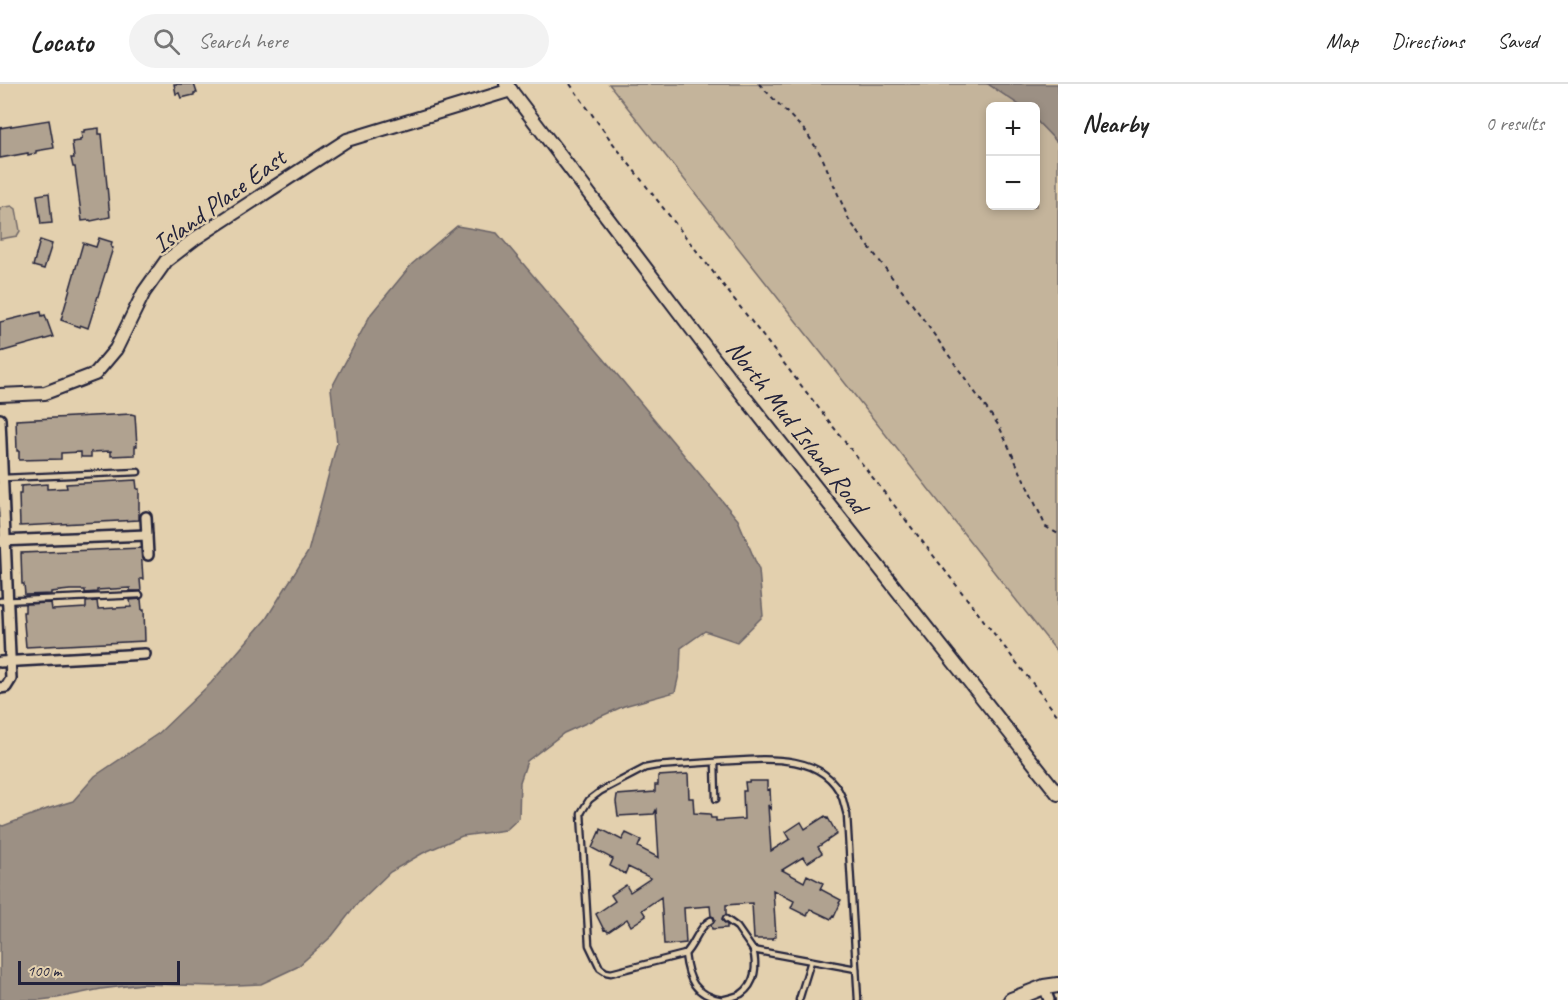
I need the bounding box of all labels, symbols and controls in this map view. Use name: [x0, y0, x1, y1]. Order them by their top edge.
search box: [129, 14, 549, 68]
text: Locato: [30, 24, 93, 59]
icon: search: [150, 25, 183, 58]
text: Search here: [198, 27, 288, 55]
text: Map: [1326, 28, 1358, 54]
text: Directions: [1391, 28, 1464, 54]
text: Saved: [1497, 28, 1538, 54]
map controls: [986, 102, 1040, 210]
button: +: [986, 102, 1040, 156]
text: Nearby: [1082, 107, 1147, 140]
text: 0 results: [1485, 111, 1544, 136]
street label: Island Place East: [146, 140, 294, 260]
button: −: [986, 156, 1040, 210]
street label: North Mud Island Road: [719, 333, 878, 524]
scale bar: [18, 958, 180, 986]
text: 100 m: [27, 961, 61, 981]

